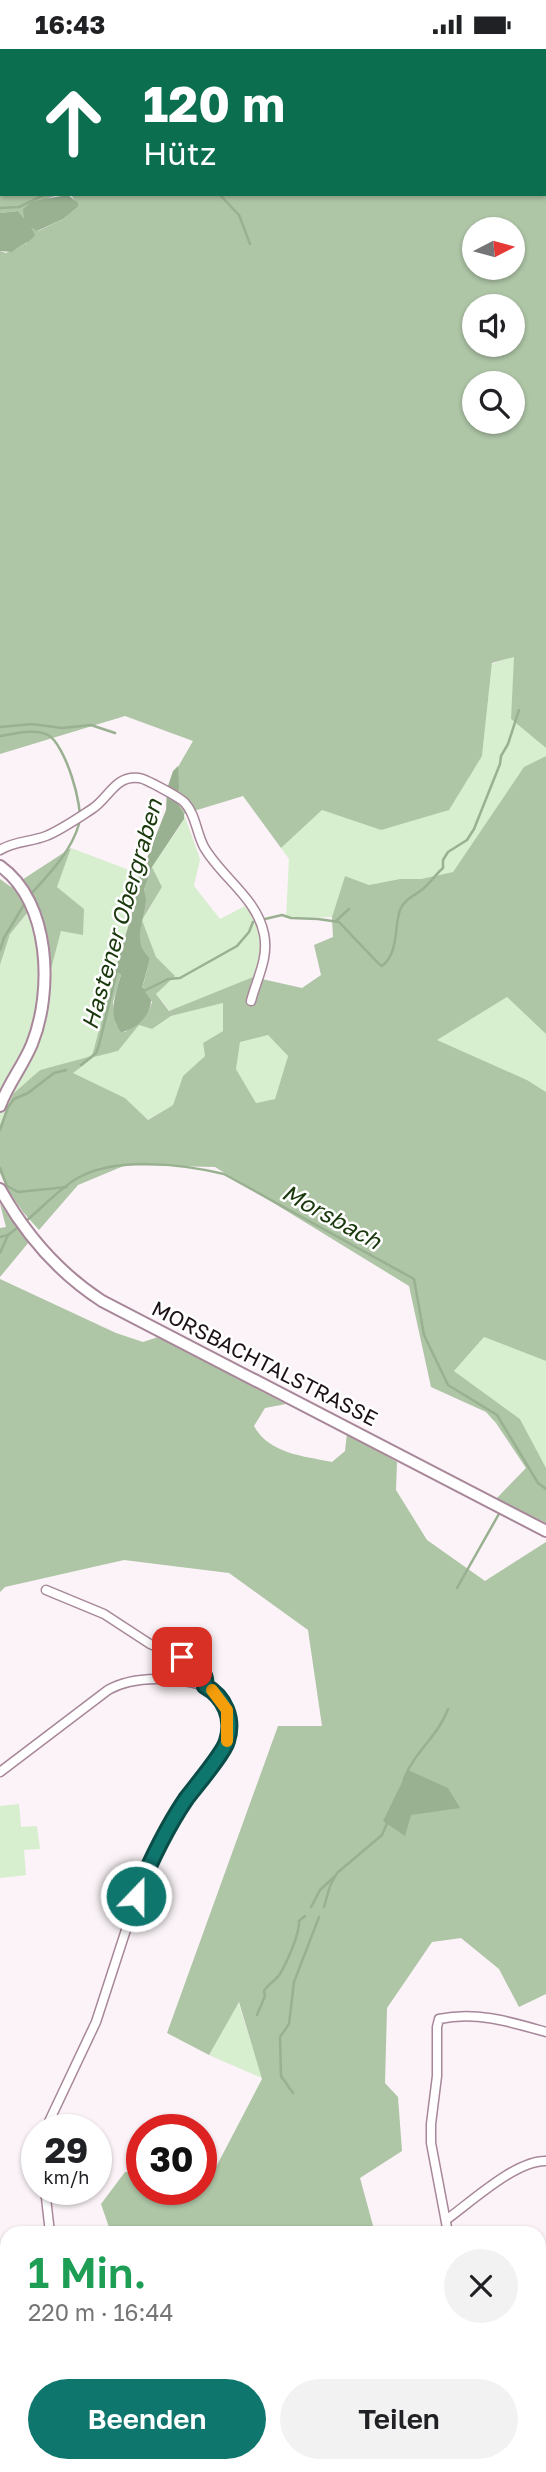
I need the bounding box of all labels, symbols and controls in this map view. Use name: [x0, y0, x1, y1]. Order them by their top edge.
text: 16:43: [35, 9, 105, 40]
text: 120 m: [143, 74, 285, 133]
icon: ahead: [28, 77, 119, 168]
text: Hütz: [143, 134, 216, 172]
north arrow: [462, 217, 525, 280]
map controls: [462, 217, 525, 434]
button: sound: [462, 294, 525, 357]
button: search: [462, 371, 525, 434]
water label: Hastener Obergraben: [75, 795, 168, 1032]
water label: Morsbach: [278, 1177, 387, 1255]
street label: MORSBACHTALSTRASSE: [148, 1295, 382, 1431]
pin: [152, 1627, 212, 1687]
icon: arrive: [163, 1638, 201, 1676]
position arrow: [99, 1859, 173, 1933]
speed limit sign: 30: [126, 2114, 217, 2205]
text: 29: [45, 2129, 88, 2171]
text: km/h: [44, 2166, 89, 2188]
text: 1 Min.: [28, 2247, 146, 2297]
button: close: [444, 2249, 518, 2323]
text: 220 m · 16:44: [28, 2298, 173, 2326]
button: Beenden: [28, 2379, 266, 2459]
button: Teilen: [280, 2379, 518, 2459]

